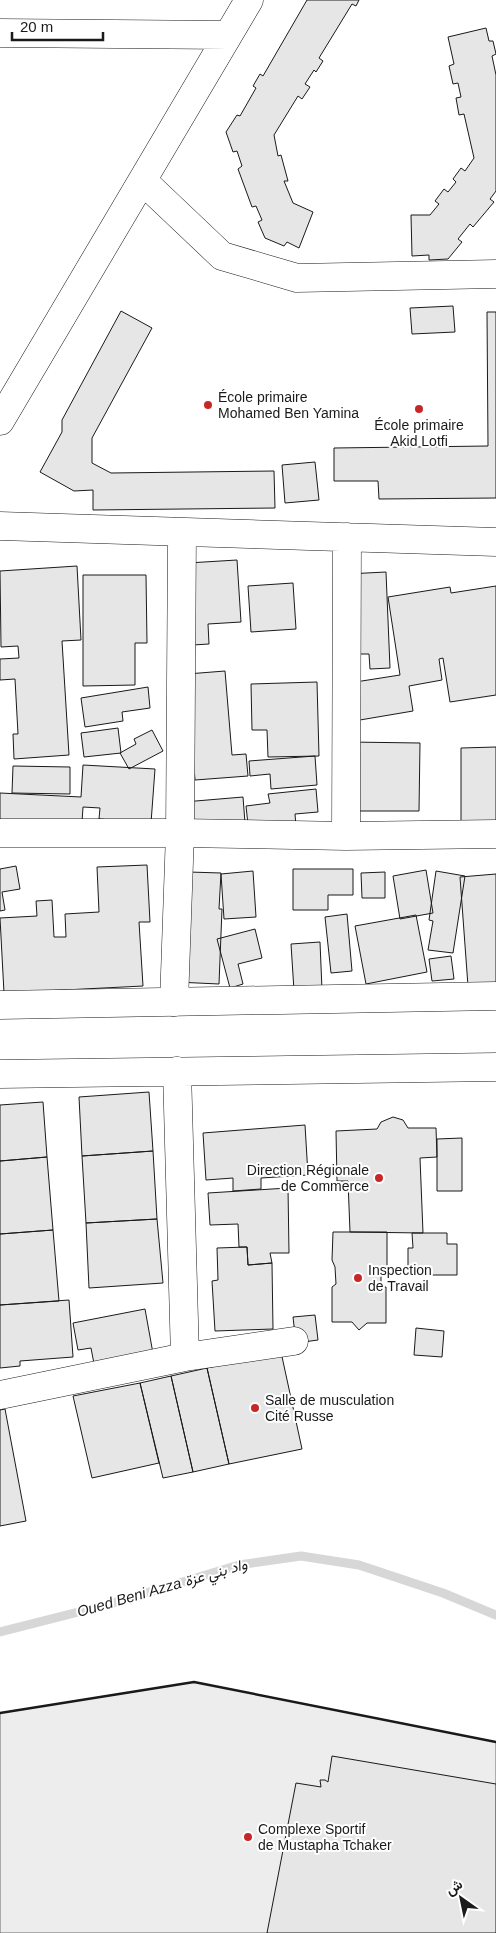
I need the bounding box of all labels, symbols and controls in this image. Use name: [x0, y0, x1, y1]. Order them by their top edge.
scale bar: [12, 10, 104, 42]
text: 20 m: [20, 18, 53, 35]
place label: École primaire Mohamed Ben Yamina: [218, 389, 359, 421]
marker: École primaire Mohamed Ben Yamina: [202, 399, 214, 411]
marker: École primaire Akid Lotfi: [413, 403, 425, 415]
place label: École primaire Akid Lotfi: [374, 417, 464, 449]
place label: Direction Régionale de Commerce: [247, 1162, 369, 1194]
marker: Direction Régionale de Commerce: [373, 1172, 385, 1184]
place label: Inspection de Travail: [368, 1262, 432, 1294]
marker: Inspection de Travail: [352, 1272, 364, 1284]
place label: Salle de musculation Cité Russe: [265, 1392, 394, 1424]
marker: Salle de musculation Cité Russe: [249, 1402, 261, 1414]
water label: Oued Beni Azza واد بني عزة: [75, 1555, 250, 1624]
place label: Complexe Sportif de Mustapha Tchaker: [258, 1821, 392, 1853]
marker: Complexe Sportif de Mustapha Tchaker: [242, 1831, 254, 1843]
north arrow: [436, 1873, 486, 1923]
text: ش: [443, 1876, 466, 1899]

